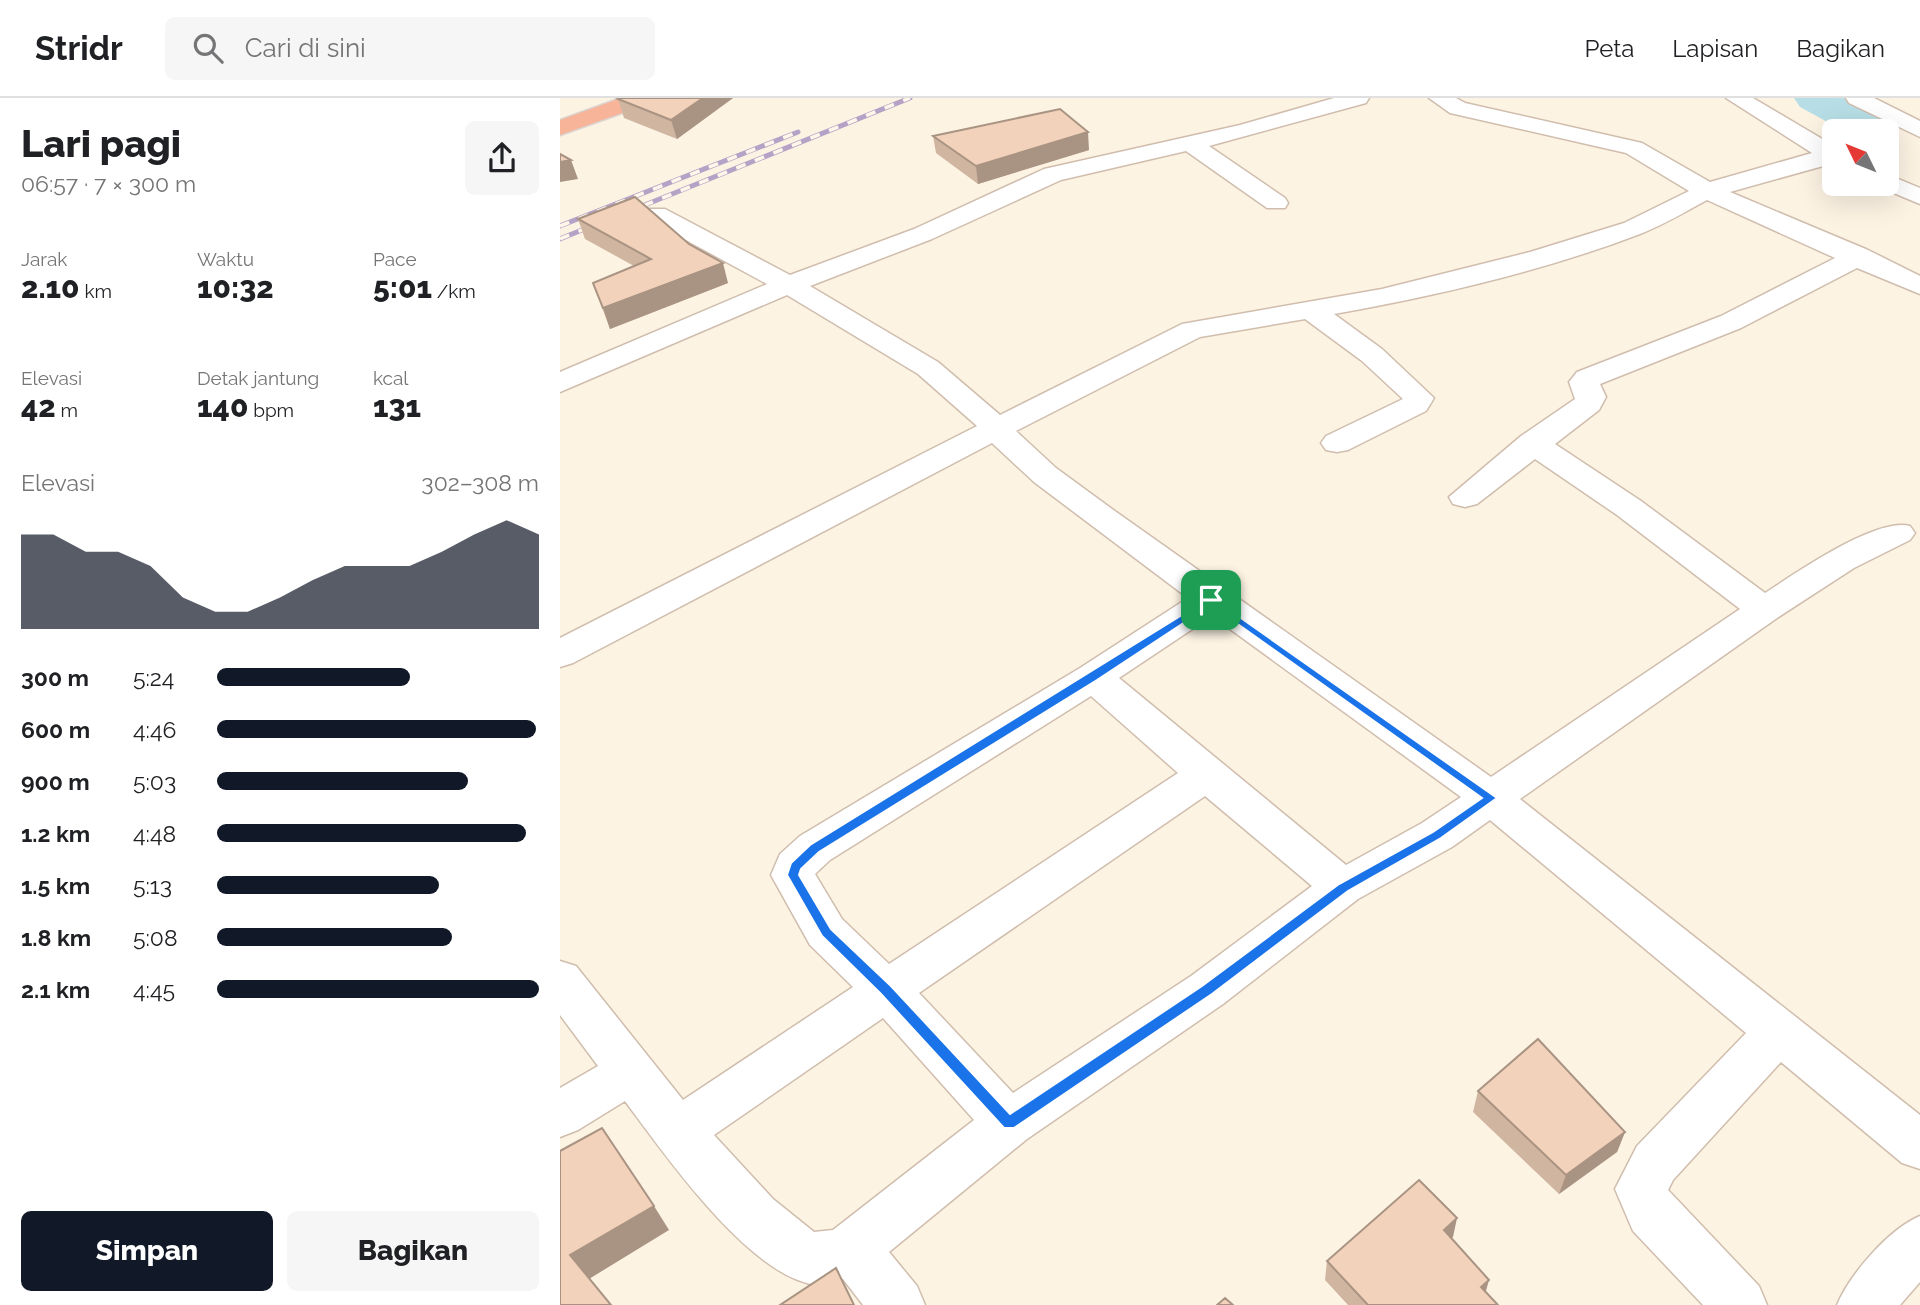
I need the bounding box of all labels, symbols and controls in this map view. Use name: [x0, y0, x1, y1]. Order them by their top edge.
search box: [165, 17, 655, 80]
text: Stridr: [35, 29, 123, 68]
icon: search: [189, 29, 227, 67]
text: Cari di sini: [245, 33, 366, 63]
text: Peta: [1585, 34, 1634, 63]
text: Lapisan: [1672, 34, 1758, 63]
text: Bagikan: [1796, 34, 1885, 63]
north arrow: [1822, 119, 1899, 196]
map controls: [1822, 119, 1899, 196]
text: Lari pagi: [21, 121, 181, 166]
button: share: [465, 121, 539, 195]
text: 06:57 · 7 × 300 m: [21, 170, 196, 197]
text: Jarak: [21, 248, 67, 270]
text: Waktu: [197, 248, 254, 270]
text: Pace: [373, 248, 417, 270]
text: 2.10: [21, 270, 80, 305]
text: 10:32: [197, 270, 274, 305]
text: 5:01: [373, 270, 432, 305]
text: km: [80, 280, 112, 302]
text: /km: [432, 280, 476, 302]
text: Elevasi: [21, 367, 82, 389]
text: Detak jantung: [197, 367, 319, 389]
text: kcal: [373, 367, 409, 389]
text: 42: [21, 389, 56, 424]
text: 140: [197, 389, 248, 424]
text: 131: [373, 389, 421, 424]
text: m: [56, 399, 78, 421]
text: bpm: [248, 399, 294, 421]
text: Elevasi: [21, 469, 95, 496]
text: 302–308 m: [421, 469, 539, 496]
pin: [1181, 570, 1241, 630]
icon: arrive: [1192, 581, 1230, 619]
text: 300 m: [21, 664, 89, 691]
text: 5:24: [133, 664, 174, 691]
text: 600 m: [21, 716, 90, 743]
text: 4:46: [133, 716, 176, 743]
text: 900 m: [21, 768, 90, 795]
text: 5:03: [133, 768, 176, 795]
text: 1.2 km: [21, 820, 90, 847]
text: 4:48: [133, 820, 176, 847]
text: 1.5 km: [21, 872, 90, 899]
text: 5:13: [133, 872, 172, 899]
text: 1.8 km: [21, 924, 91, 951]
text: 5:08: [133, 924, 178, 951]
text: 2.1 km: [21, 976, 90, 1003]
text: 4:45: [133, 976, 175, 1003]
button: Simpan: [21, 1211, 273, 1291]
button: Bagikan: [287, 1211, 539, 1291]

